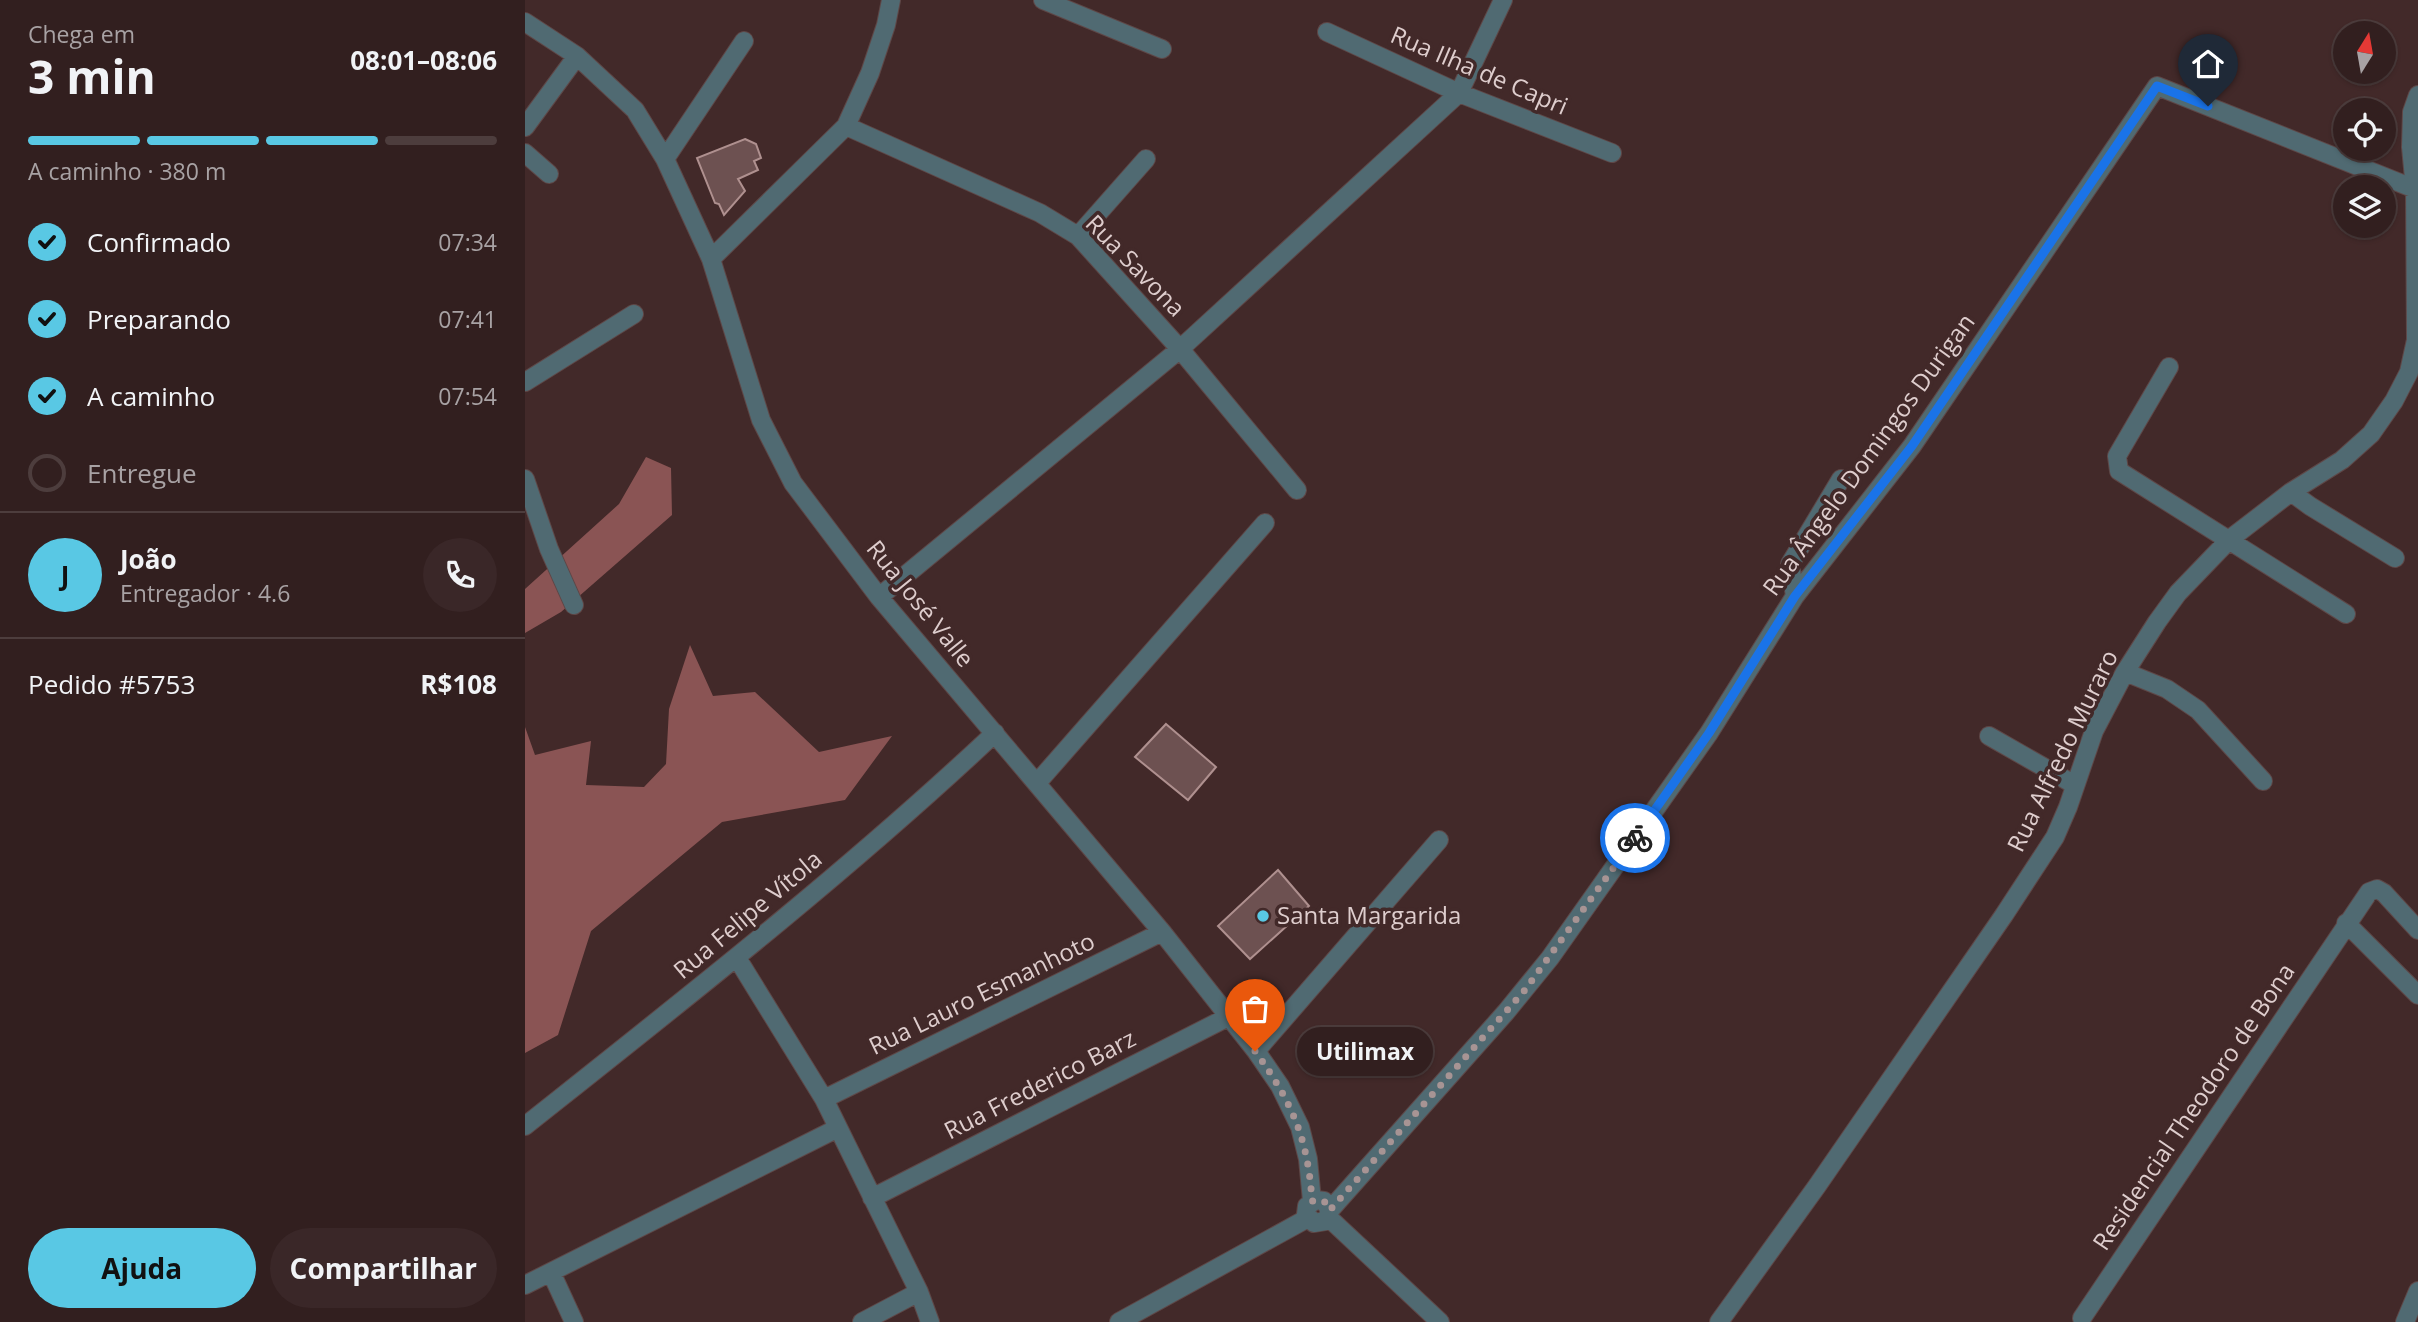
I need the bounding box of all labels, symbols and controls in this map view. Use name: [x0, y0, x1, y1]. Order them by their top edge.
street label: Rua Ilha de Capri: [1386, 17, 1573, 122]
text: Chega em: [28, 18, 135, 50]
north arrow: [2333, 21, 2396, 84]
map controls: [2333, 21, 2396, 238]
pin: [2178, 34, 2238, 106]
text: 08:01–08:06: [350, 42, 497, 78]
text: 3 min: [28, 45, 156, 107]
icon: home: [2189, 45, 2227, 83]
button: locate: [2333, 98, 2396, 161]
text: A caminho · 380 m: [28, 155, 226, 187]
button: layers: [2333, 175, 2396, 238]
street label: Rua Savona: [1079, 207, 1193, 323]
icon: check: [28, 223, 66, 261]
text: Confirmado: [87, 224, 231, 260]
text: 07:34: [438, 226, 497, 258]
icon: check: [28, 300, 66, 338]
text: Preparando: [87, 301, 231, 337]
text: 07:41: [438, 303, 497, 335]
street label: Rua Ângelo Domingos Durigan: [1754, 306, 1981, 602]
icon: check: [28, 377, 66, 415]
text: A caminho: [87, 378, 215, 414]
text: 07:54: [438, 380, 497, 412]
text: Entregue: [87, 455, 197, 491]
street label: Rua José Valle: [860, 533, 983, 673]
button: phone: [423, 538, 497, 612]
text: João: [120, 541, 177, 577]
text: J: [61, 557, 69, 593]
text: Entregador · 4.6: [120, 577, 290, 609]
street label: Rua Alfredo Muraro: [1998, 644, 2125, 857]
text: Pedido #5753: [28, 666, 195, 702]
text: R$108: [420, 666, 497, 702]
courier: [1600, 803, 1670, 873]
icon: bike: [1616, 819, 1654, 857]
street label: Rua Felipe Vítola: [666, 842, 828, 986]
place label: Santa Margarida: [1277, 898, 1461, 931]
marker: Santa Margarida: [1255, 908, 1271, 924]
street label: Rua Lauro Esmanhoto: [863, 924, 1100, 1062]
street label: Residencial Theodoro de Bona: [2084, 956, 2301, 1256]
pin: [1225, 979, 1285, 1051]
icon: bag: [1236, 990, 1274, 1028]
street label: Rua Frederico Barz: [938, 1021, 1141, 1146]
callout: Utilimax: [1297, 1026, 1433, 1076]
text: Utilimax: [1316, 1035, 1414, 1067]
button: Ajuda: [28, 1228, 256, 1308]
button: Compartilhar: [270, 1228, 497, 1308]

